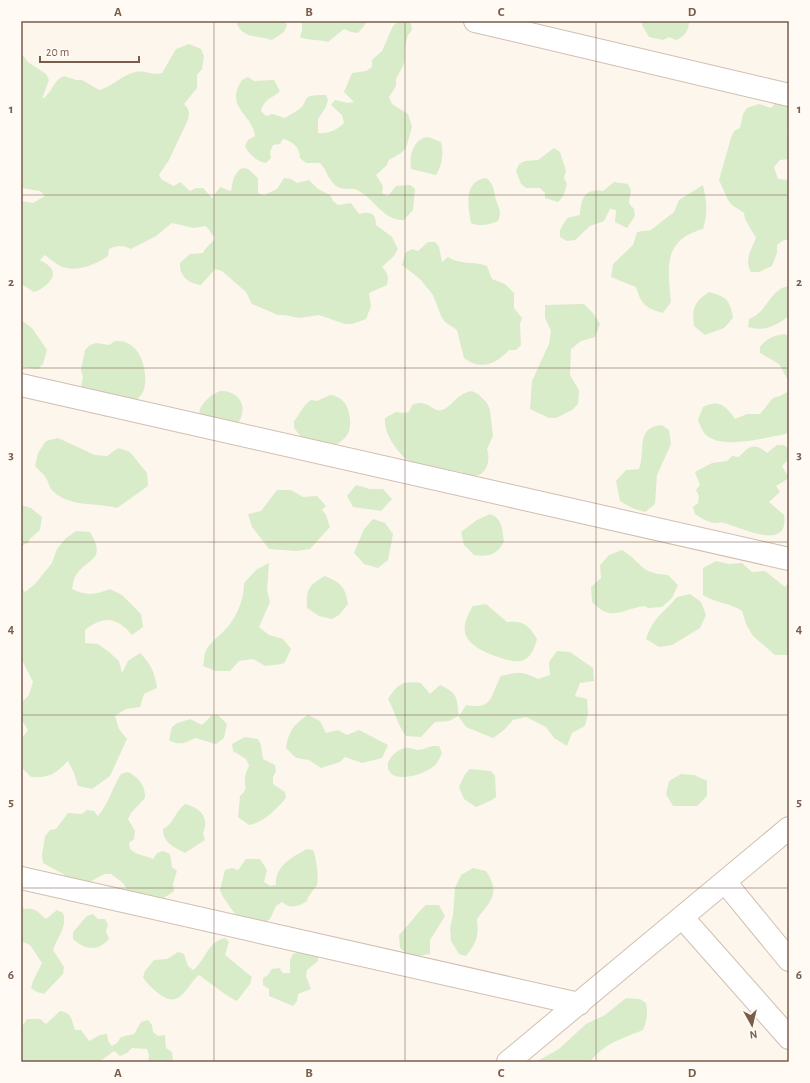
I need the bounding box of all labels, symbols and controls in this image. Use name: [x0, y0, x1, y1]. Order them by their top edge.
text: A: [114, 6, 122, 19]
text: B: [305, 6, 313, 19]
text: C: [498, 6, 505, 19]
text: D: [688, 6, 697, 19]
scale bar: [40, 38, 139, 64]
text: 20 m: [46, 46, 69, 58]
text: 1: [9, 103, 13, 116]
text: 1: [797, 103, 801, 116]
text: 2: [8, 276, 14, 289]
text: 2: [796, 276, 802, 289]
text: 3: [8, 449, 14, 462]
text: 3: [796, 449, 802, 462]
text: 4: [8, 623, 15, 636]
text: 4: [796, 623, 803, 636]
text: 5: [8, 796, 14, 809]
text: 5: [796, 796, 802, 809]
text: 6: [8, 969, 14, 982]
text: 6: [796, 969, 802, 982]
north arrow: [732, 1005, 772, 1045]
text: N: [749, 1028, 758, 1040]
text: A: [114, 1067, 122, 1080]
text: B: [305, 1067, 313, 1080]
text: C: [498, 1067, 505, 1080]
text: D: [688, 1067, 697, 1080]

